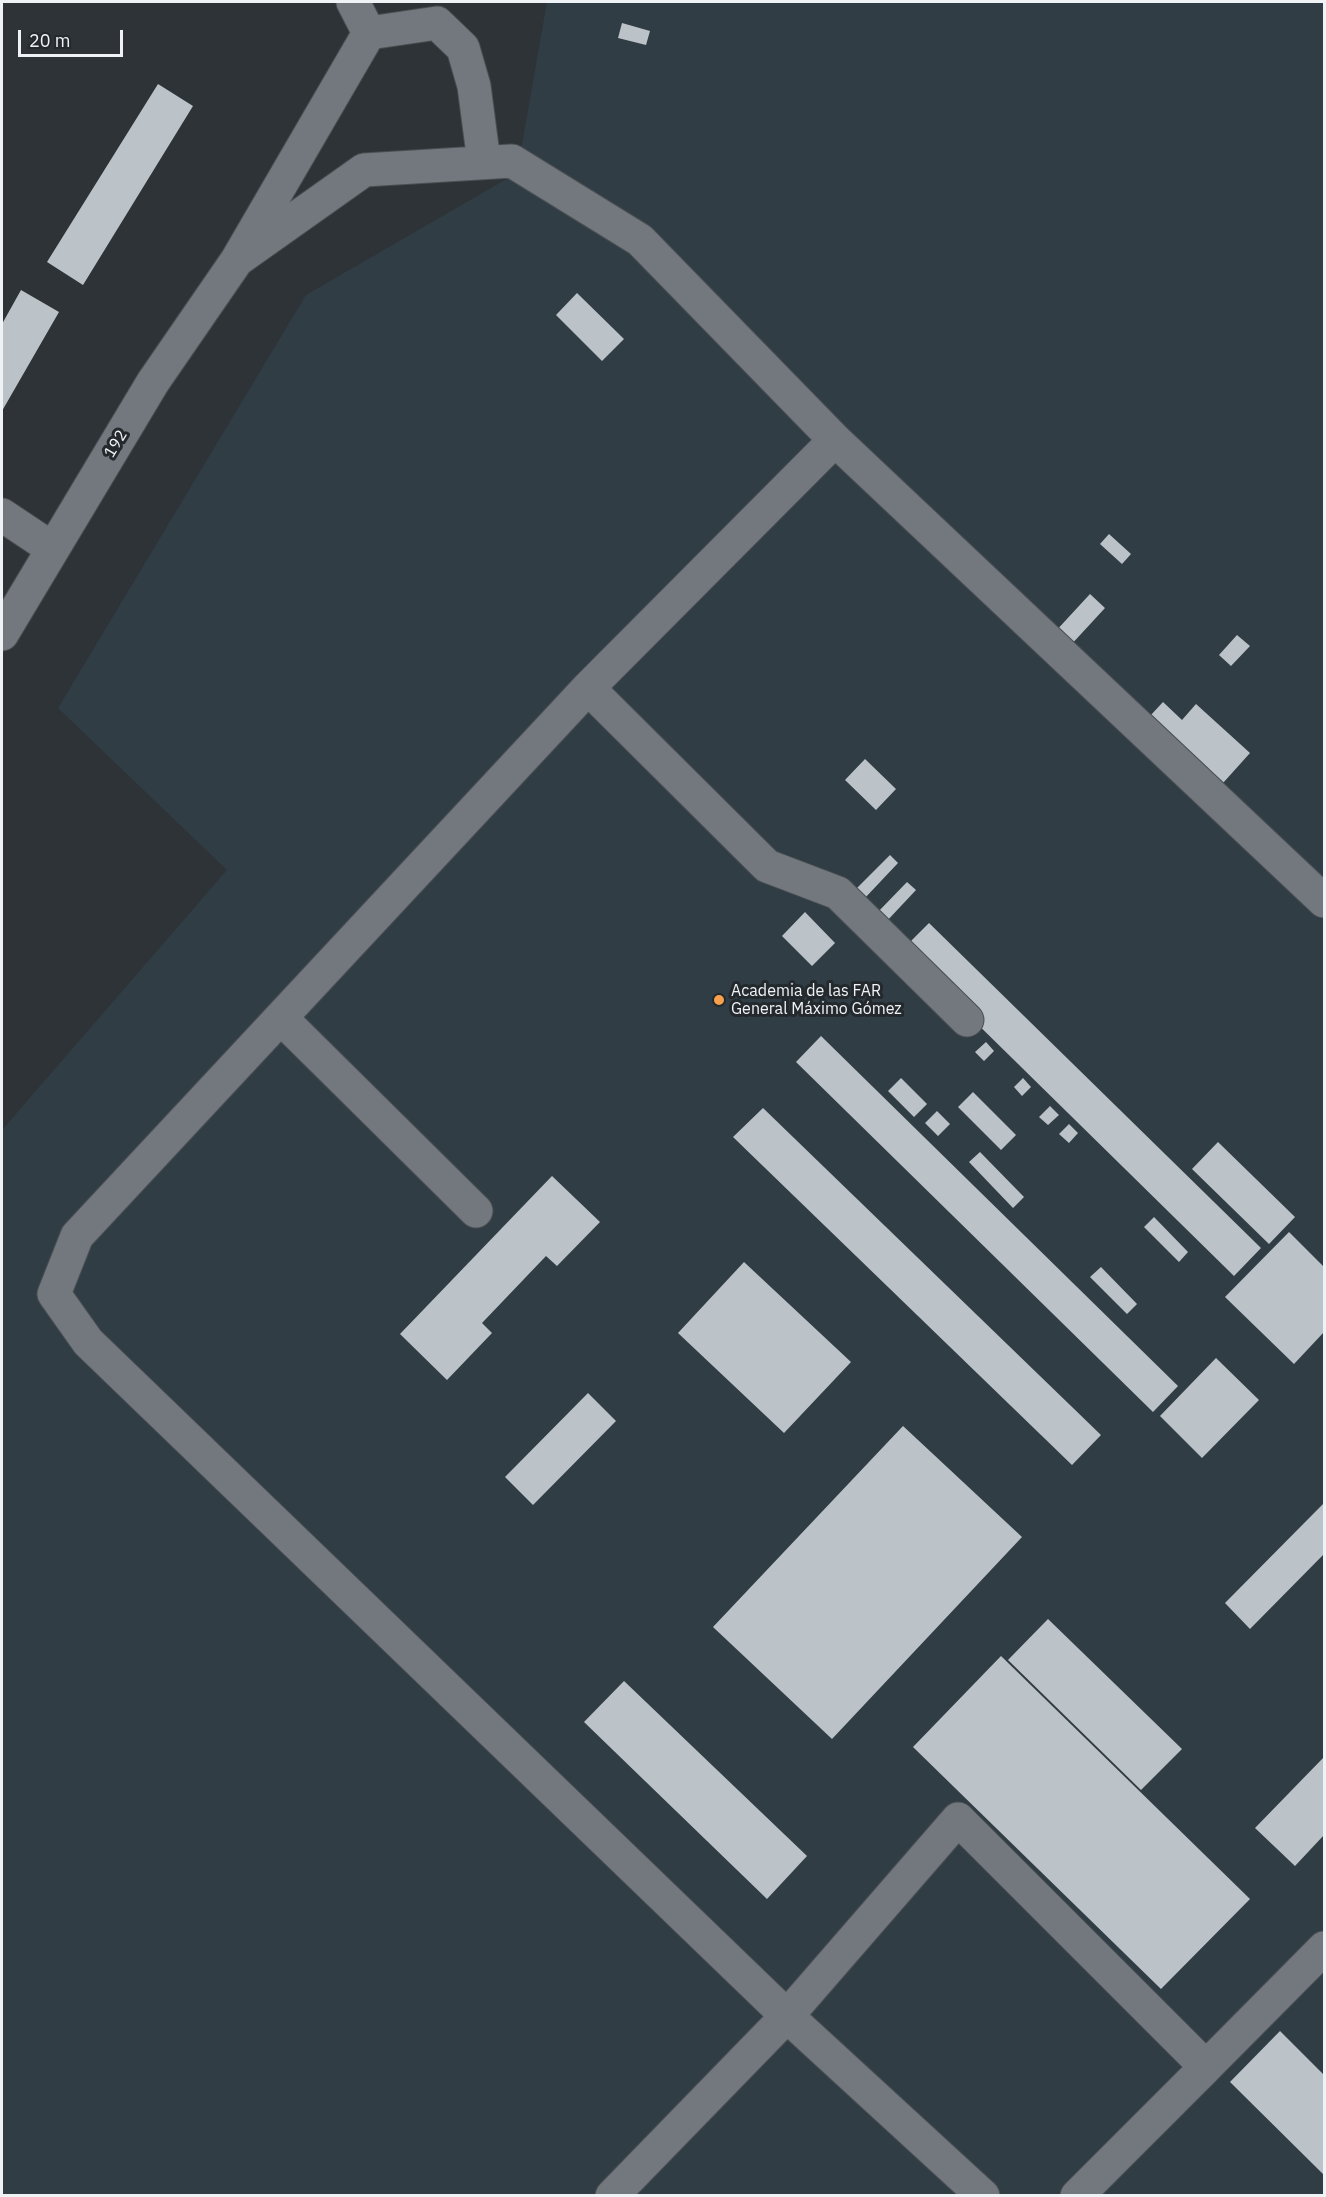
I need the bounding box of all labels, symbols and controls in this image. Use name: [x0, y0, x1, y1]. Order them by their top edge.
scale bar: [21, 18, 126, 56]
text: 20 m: [29, 29, 71, 52]
street label: 192: [100, 427, 132, 461]
place label: Academia de las FAR General Máximo Gómez: [731, 981, 902, 1019]
marker: Academia de las FAR General Máximo Gómez: [712, 993, 726, 1007]

